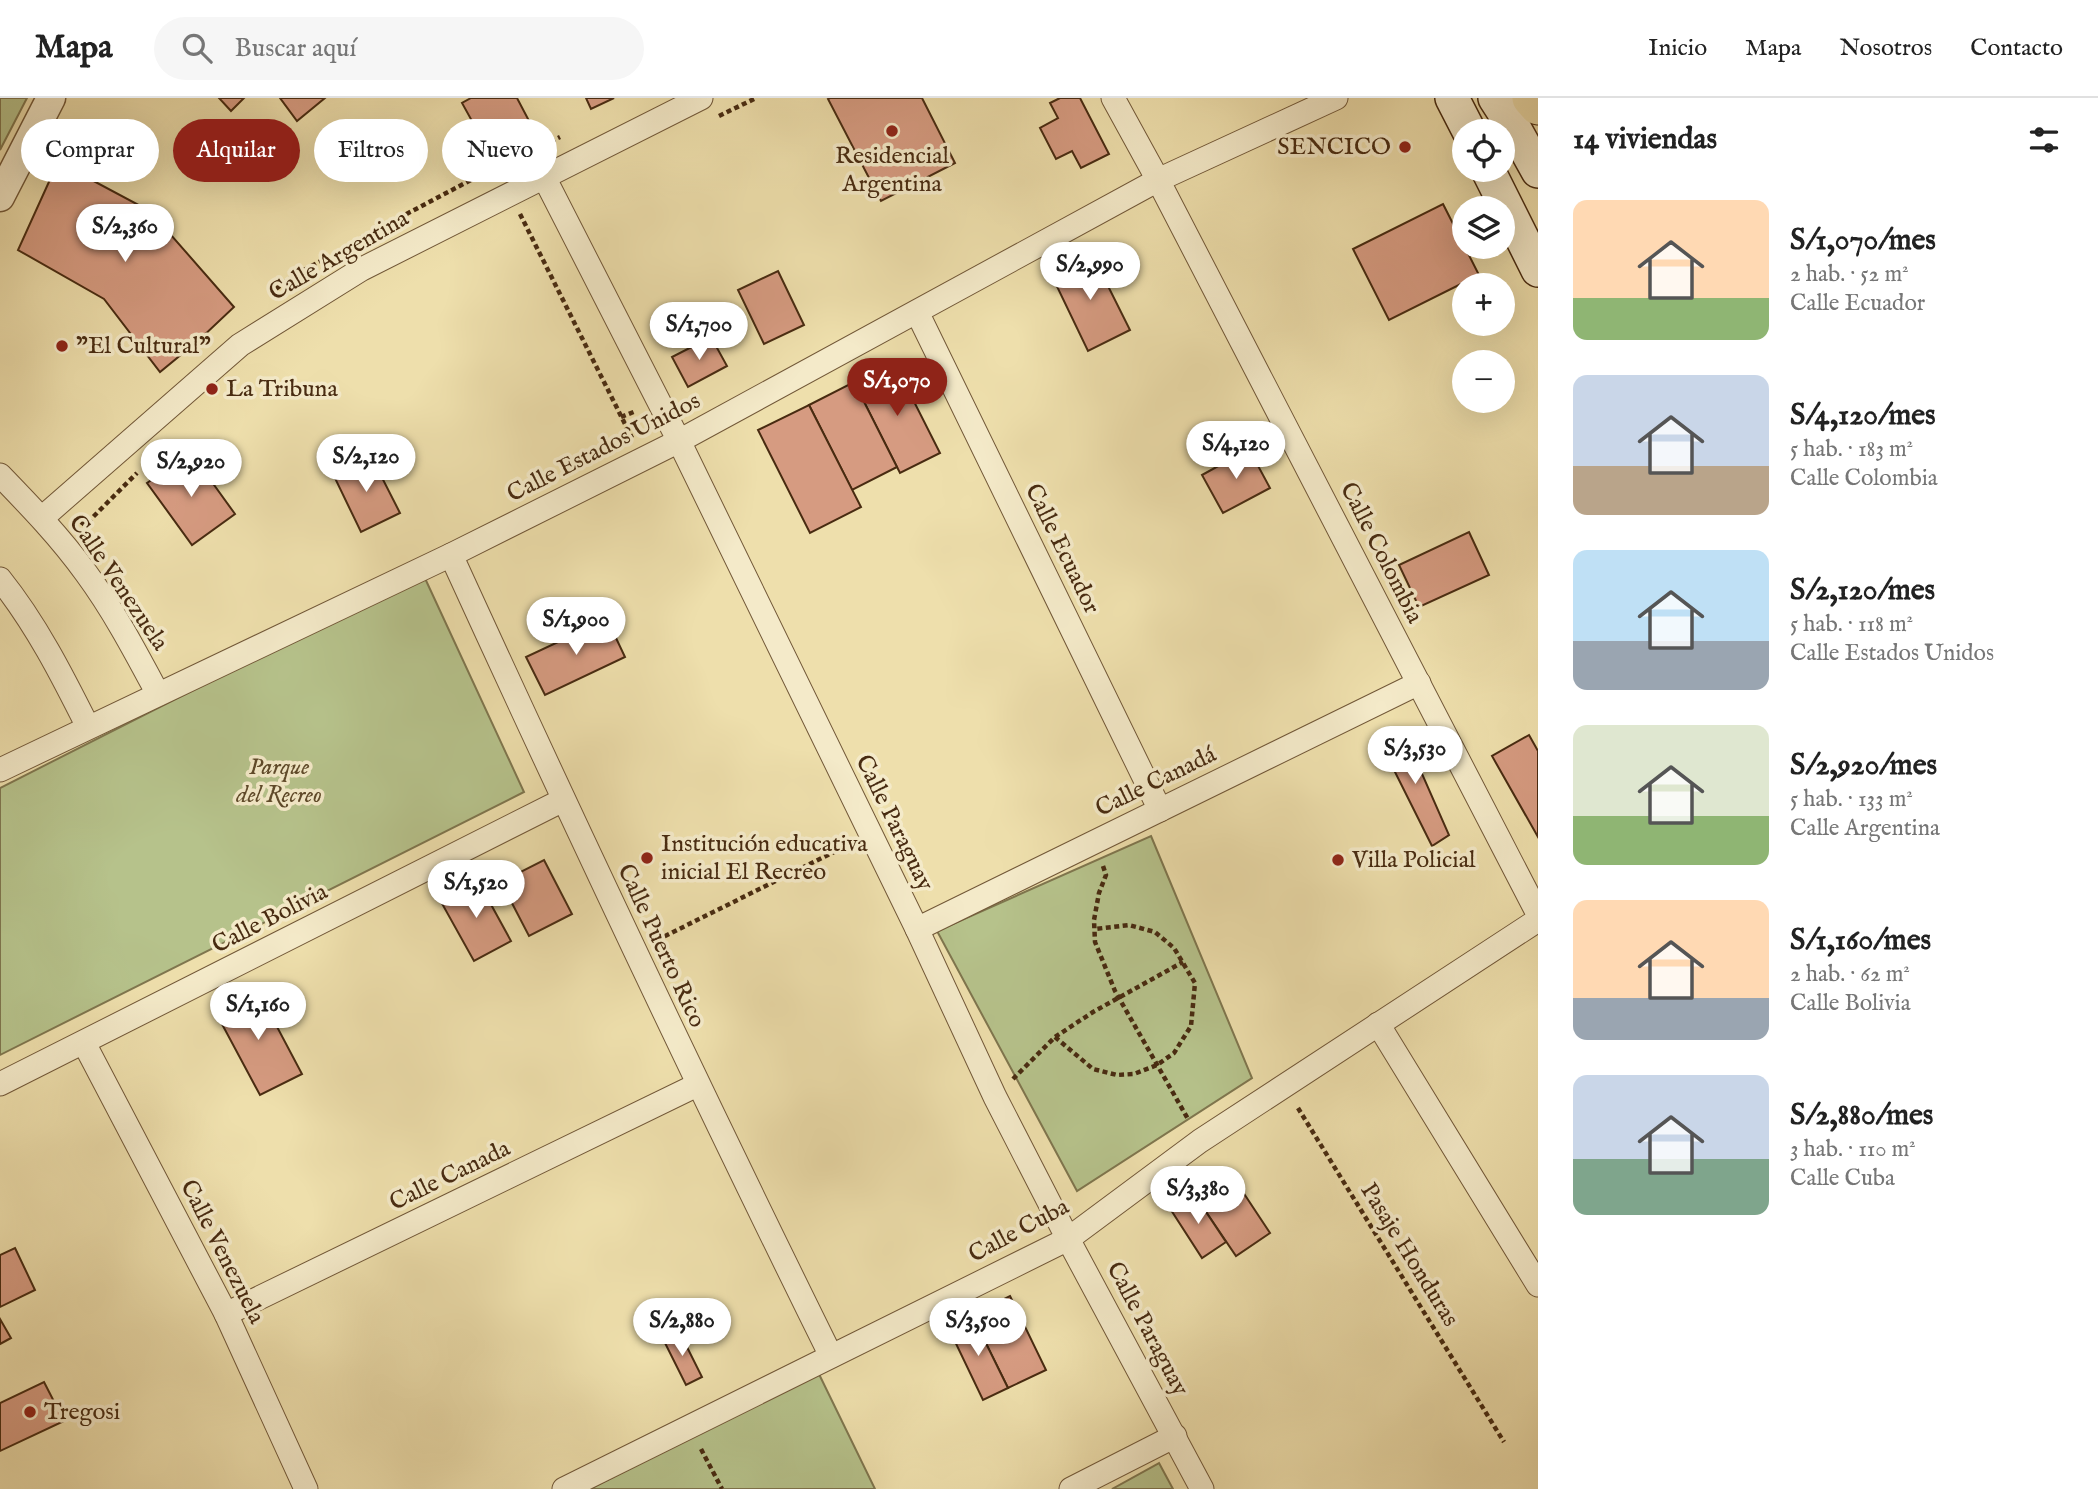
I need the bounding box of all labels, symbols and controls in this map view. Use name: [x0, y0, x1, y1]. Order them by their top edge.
search box: [154, 17, 644, 80]
text: Mapa: [35, 27, 112, 69]
icon: search: [178, 29, 216, 67]
text: Buscar aquí: [234, 32, 356, 65]
text: Inicio: [1648, 33, 1707, 64]
text: Mapa: [1745, 33, 1801, 64]
text: Nosotros: [1839, 33, 1932, 64]
text: Contacto: [1970, 33, 2063, 64]
chip: Comprar: [21, 119, 159, 182]
chip: Alquilar: [173, 119, 300, 182]
chip: Filtros: [314, 119, 428, 182]
chip: Nuevo: [442, 119, 557, 182]
map controls: [1452, 119, 1515, 413]
button: locate: [1452, 119, 1515, 182]
text: 14 viviendas: [1573, 121, 1717, 159]
icon: filters: [2025, 121, 2063, 159]
marker: Residencial Argentina: [884, 123, 900, 139]
place label: SENCICO: [1277, 132, 1391, 163]
marker: SENCICO: [1397, 139, 1413, 155]
place label: Residencial Argentina: [835, 141, 950, 200]
button: layers: [1452, 196, 1515, 259]
street label: Calle Argentina: [264, 203, 415, 309]
pin: S/2,360: [60, 204, 190, 264]
text: S/2,360: [92, 212, 158, 241]
text: S/1,070/mes: [1790, 222, 1936, 260]
icon: home: [1629, 228, 1713, 312]
pin: S/2,990: [1025, 242, 1155, 302]
text: S/2,990: [1056, 250, 1124, 279]
text: 2 hab. · 52 m²: [1790, 260, 1909, 289]
button: +: [1452, 273, 1515, 336]
text: Calle Ecuador: [1790, 289, 1925, 318]
pin: S/1,700: [634, 302, 764, 362]
text: S/1,700: [666, 310, 732, 339]
place label: "El Cultural": [76, 331, 211, 362]
marker: "El Cultural": [54, 338, 70, 354]
button: −: [1452, 350, 1515, 413]
pin: S/1,070: [832, 358, 962, 418]
text: S/1,070: [863, 366, 931, 395]
place label: La Tribuna: [226, 374, 338, 405]
marker: La Tribuna: [204, 381, 220, 397]
street label: Calle Estados Unidos: [502, 386, 706, 510]
text: S/4,120/mes: [1790, 397, 1936, 435]
icon: home: [1629, 403, 1713, 487]
pin: S/4,120: [1171, 422, 1301, 481]
text: S/4,120: [1202, 429, 1270, 458]
pin: S/2,120: [301, 434, 431, 494]
text: 5 hab. · 183 m²: [1790, 435, 1913, 464]
pin: S/2,920: [126, 440, 256, 499]
text: S/2,120: [332, 442, 400, 471]
text: S/2,920: [157, 447, 225, 476]
text: Calle Colombia: [1790, 464, 1938, 493]
street label: Calle Colombia: [1332, 477, 1430, 629]
street label: Calle Ecuador: [1017, 479, 1107, 619]
street label: Calle Venezuela: [61, 509, 175, 658]
text: S/2,120/mes: [1790, 572, 1935, 610]
icon: home: [1629, 578, 1713, 662]
pin: S/1,900: [511, 598, 641, 657]
text: S/1,900: [543, 605, 609, 634]
text: 5 hab. · 118 m²: [1790, 610, 1913, 639]
text: Calle Estados Unidos: [1790, 639, 1994, 668]
pin: S/3,530: [1350, 726, 1480, 786]
text: S/3,530: [1384, 734, 1446, 763]
street label: Calle Canadá: [1090, 739, 1222, 825]
text: S/2,920/mes: [1790, 747, 1937, 785]
street label: Calle Paraguay: [848, 750, 940, 896]
park label: Parque del Recreo: [235, 752, 322, 811]
icon: home: [1629, 753, 1713, 837]
text: 5 hab. · 133 m²: [1790, 785, 1913, 814]
text: Calle Argentina: [1790, 814, 1940, 843]
place label: Institución educativa inicial El Recreo: [661, 829, 868, 888]
place label: Villa Policial: [1351, 845, 1476, 876]
marker: Institución educativa inicial El Recreo: [639, 850, 655, 866]
marker: Villa Policial: [1330, 852, 1346, 868]
street label: Calle Puerto Rico: [610, 859, 712, 1033]
pin: S/1,520: [411, 860, 541, 920]
text: S/1,520: [444, 868, 508, 897]
street label: Calle Bolivia: [207, 876, 334, 961]
text: S/1,160/mes: [1790, 922, 1931, 960]
icon: home: [1629, 928, 1713, 1012]
text: 2 hab. · 62 m²: [1790, 960, 1910, 989]
pin: S/1,160: [193, 982, 323, 1042]
text: Calle Bolivia: [1790, 989, 1911, 1018]
text: S/1,160: [226, 990, 290, 1019]
text: S/2,880/mes: [1790, 1097, 1933, 1135]
icon: home: [1629, 1103, 1713, 1187]
street label: Calle Canada: [384, 1133, 516, 1219]
text: 3 hab. · 110 m²: [1790, 1135, 1916, 1164]
text: Calle Cuba: [1790, 1164, 1895, 1193]
pin: S/3,380: [1133, 1166, 1263, 1226]
text: S/3,380: [1166, 1174, 1230, 1203]
street label: Calle Venezuela: [172, 1175, 272, 1330]
street label: Pasaje Honduras: [1353, 1177, 1465, 1333]
street label: Calle Cuba: [963, 1191, 1075, 1270]
street label: Calle Paraguay: [1099, 1257, 1195, 1402]
pin: S/2,880: [617, 1298, 747, 1358]
pin: S/3,500: [913, 1298, 1043, 1358]
text: S/2,880: [649, 1306, 715, 1335]
text: S/3,500: [945, 1306, 1011, 1335]
place label: Tregosi: [44, 1397, 120, 1428]
marker: Tregosi: [22, 1404, 38, 1420]

